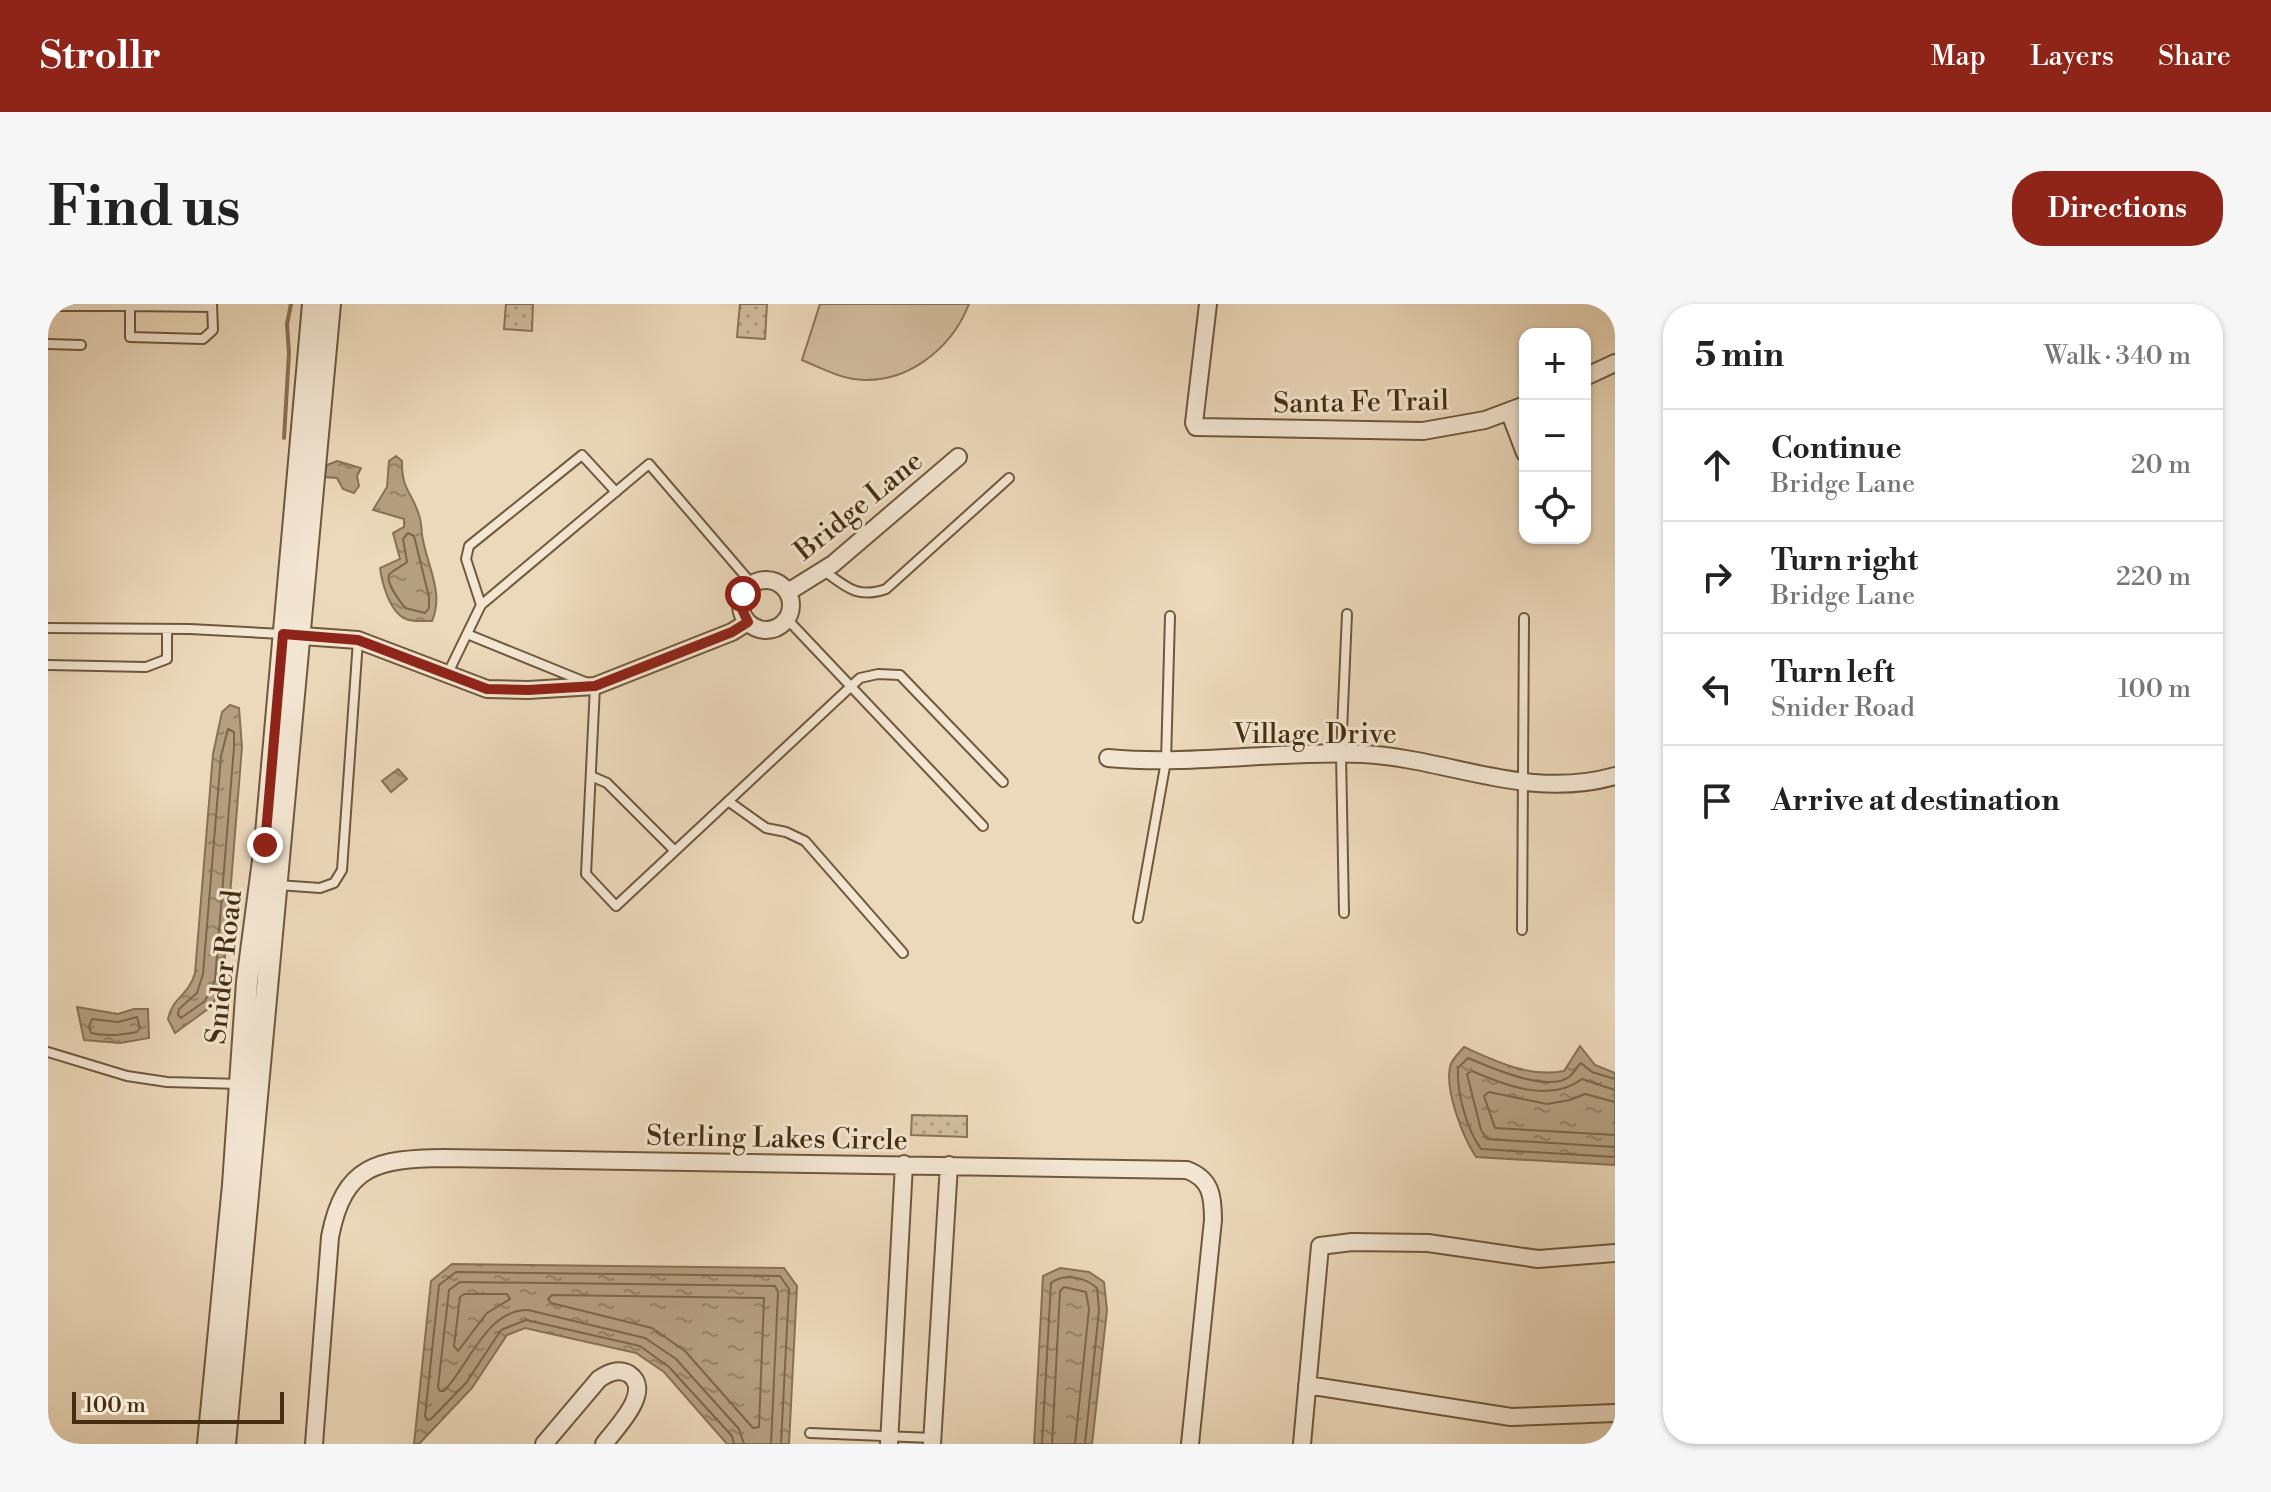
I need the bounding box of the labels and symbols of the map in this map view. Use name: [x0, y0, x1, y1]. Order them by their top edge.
street label: Santa Fe Trail: [1273, 383, 1449, 422]
street label: Bridge Lane: [787, 444, 930, 569]
route start: [725, 576, 761, 612]
street label: Village Drive: [1232, 717, 1397, 752]
route end: [247, 827, 283, 863]
street label: Snider Road: [199, 888, 250, 1046]
street label: Sterling Lakes Circle: [646, 1119, 908, 1158]
scale bar: [72, 1388, 284, 1424]

